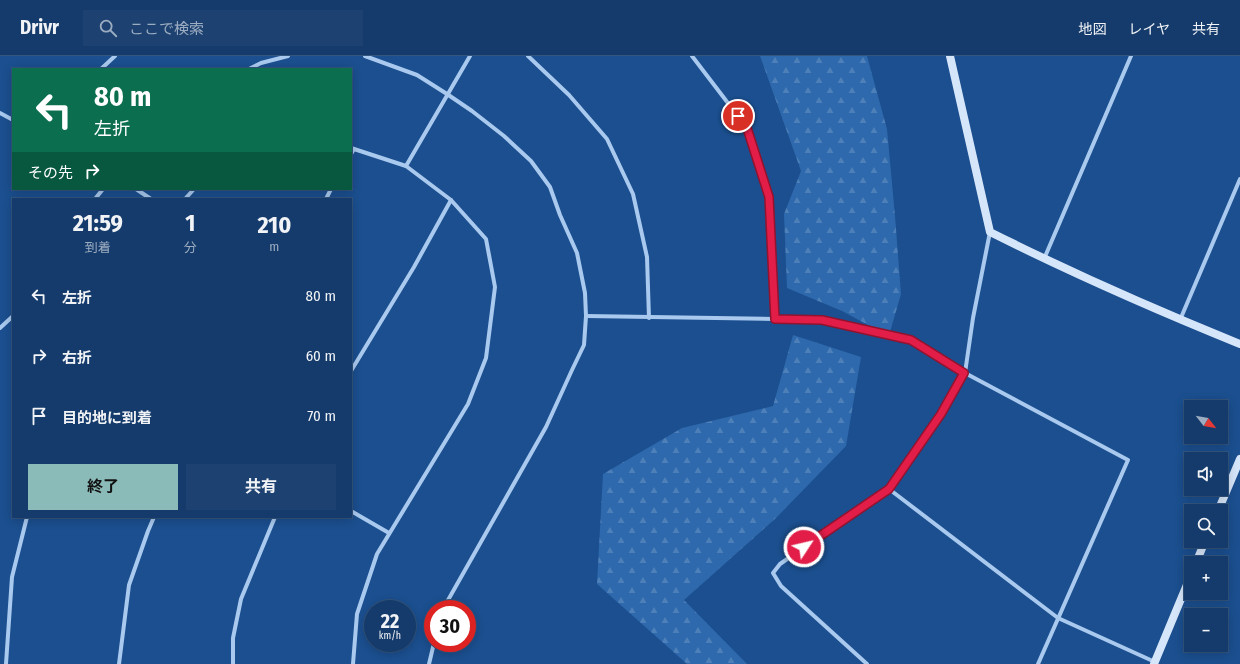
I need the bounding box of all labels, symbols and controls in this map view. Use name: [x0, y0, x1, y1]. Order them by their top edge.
search box: [83, 10, 363, 46]
text: Drivr: [20, 16, 59, 39]
icon: search: [97, 17, 119, 39]
text: ここで検索: [129, 20, 204, 38]
text: 地図: [1078, 21, 1106, 38]
text: レイヤ: [1128, 21, 1170, 38]
text: 共有: [1192, 21, 1220, 38]
text: 80 m: [94, 80, 151, 113]
icon: left: [28, 84, 80, 136]
pin: [721, 99, 755, 133]
icon: arrive: [727, 105, 749, 127]
text: 左折: [94, 118, 130, 140]
icon: right: [81, 160, 103, 182]
text: その先: [28, 164, 73, 182]
text: 21:59: [73, 209, 123, 237]
text: 1: [185, 209, 195, 237]
text: 210: [257, 211, 291, 239]
text: m: [269, 239, 279, 254]
text: 到着: [85, 240, 111, 255]
text: 分: [184, 240, 197, 255]
icon: left: [28, 285, 50, 307]
text: 80 m: [306, 287, 336, 305]
text: 左折: [62, 289, 92, 307]
icon: right: [28, 345, 50, 367]
text: 60 m: [306, 347, 336, 365]
text: 右折: [62, 349, 92, 367]
north arrow: [1184, 400, 1228, 444]
map controls: [1184, 400, 1228, 652]
icon: arrive: [28, 405, 50, 427]
text: 70 m: [307, 407, 336, 425]
text: 目的地に到着: [62, 409, 152, 427]
button: sound: [1184, 452, 1228, 496]
button: 終了: [28, 464, 178, 510]
button: 共有: [186, 464, 336, 510]
button: search: [1184, 504, 1228, 548]
position arrow: [783, 526, 825, 568]
button: +: [1184, 556, 1228, 600]
speed limit sign: 30: [424, 600, 476, 652]
button: −: [1184, 608, 1228, 652]
text: 22: [381, 609, 399, 633]
text: km/h: [379, 630, 401, 642]

